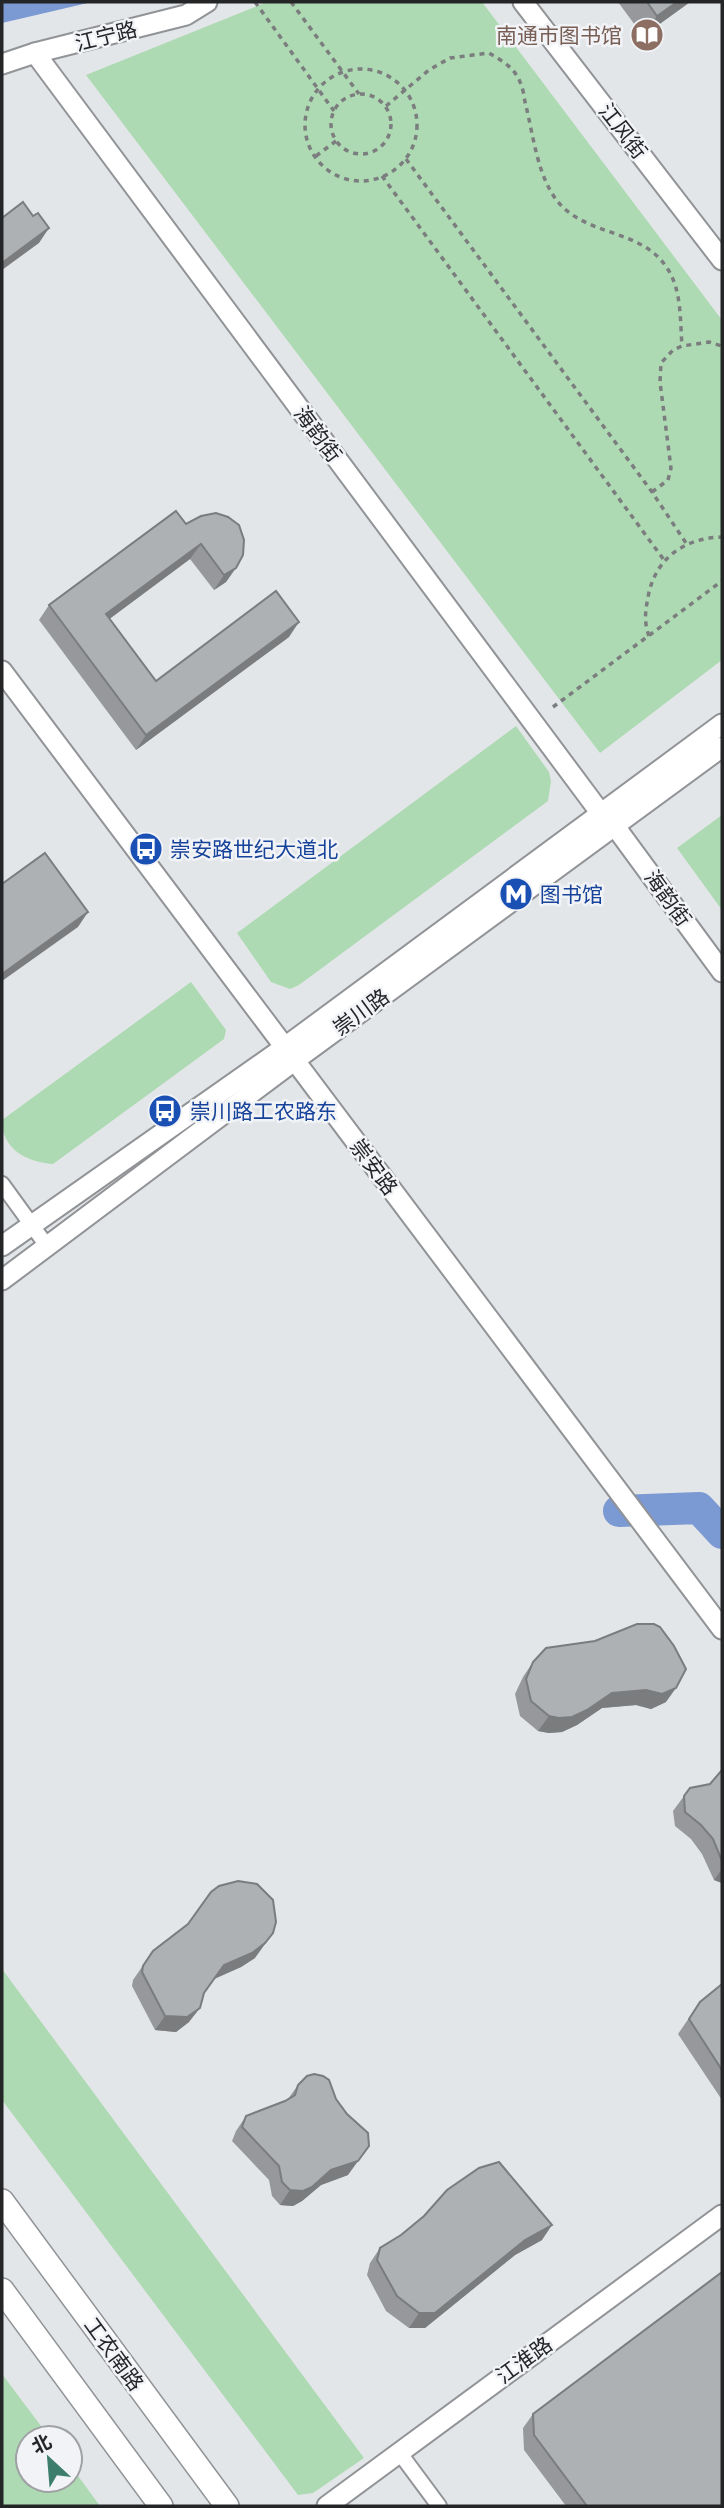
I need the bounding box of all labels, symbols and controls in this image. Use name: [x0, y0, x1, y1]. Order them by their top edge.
street label: 江宁路: [72, 16, 140, 56]
library icon: 南通市图书馆: [628, 16, 666, 54]
place label: 南通市图书馆: [496, 23, 622, 48]
street label: 江风街: [594, 98, 652, 164]
street label: 海韵街: [289, 401, 347, 467]
bus stop icon: 崇安路世纪大道北: [127, 830, 165, 868]
place label: 崇安路世纪大道北: [170, 837, 338, 862]
street label: 海韵街: [639, 865, 697, 931]
metro station icon: 图书馆: [497, 875, 535, 913]
place label: 图书馆: [540, 882, 603, 907]
street label: 崇川路: [328, 983, 394, 1041]
bus stop icon: 崇川路工农路东: [146, 1092, 184, 1130]
place label: 崇川路工农路东: [190, 1099, 337, 1124]
street label: 崇安路: [345, 1134, 403, 1200]
street label: 工农南路: [79, 2313, 149, 2395]
street label: 江淮路: [491, 2331, 557, 2389]
north arrow: [14, 2424, 84, 2494]
text: 北: [28, 2430, 55, 2459]

